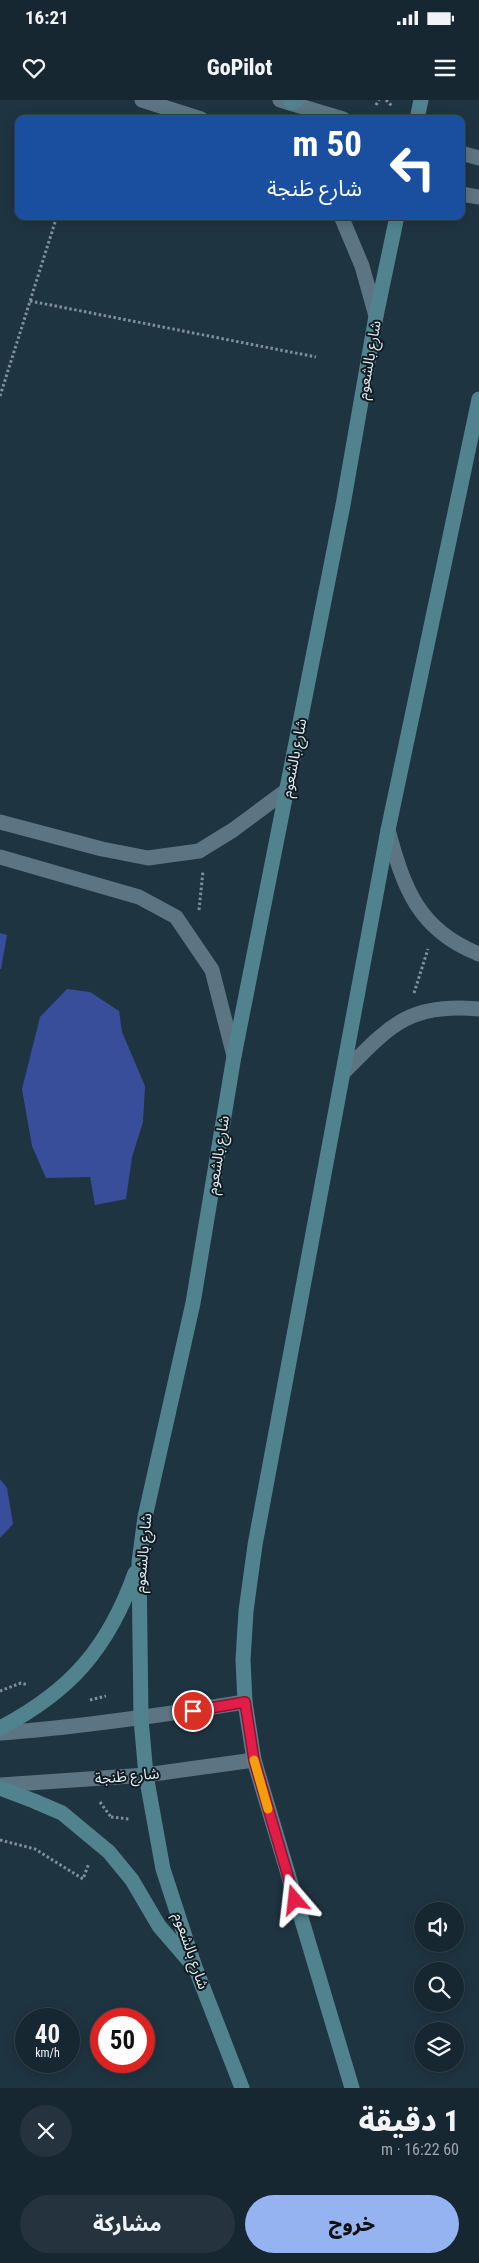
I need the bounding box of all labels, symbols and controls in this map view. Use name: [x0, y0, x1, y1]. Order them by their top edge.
text: 16:21: [25, 6, 69, 29]
icon: heart: [20, 54, 48, 82]
icon: menu: [431, 54, 459, 82]
text: GoPilot: [207, 55, 272, 80]
text: 50 m: [293, 124, 362, 165]
icon: left: [380, 135, 445, 200]
text: شارع طَنجة: [267, 176, 362, 201]
street label: شارع بالشعوم: [353, 319, 388, 401]
street label: شارع بالشعوم: [278, 717, 313, 800]
street label: شارع بالشعوم: [203, 1114, 236, 1196]
street label: شارع بالشعوم: [131, 1512, 158, 1594]
pin: [172, 1690, 214, 1732]
icon: arrive: [179, 1697, 207, 1725]
street label: شارع طَنجة: [94, 1764, 161, 1791]
position arrow: [268, 1873, 320, 1925]
map controls: [414, 1902, 464, 2072]
button: sound: [414, 1902, 464, 1952]
street label: شارع بالشعوم: [167, 1910, 213, 1993]
button: search: [414, 1962, 464, 2012]
speed limit sign: 50: [90, 2008, 155, 2073]
text: 40: [35, 2020, 60, 2049]
button: layers: [414, 2022, 464, 2072]
text: km/h: [35, 2046, 60, 2060]
text: 1 دقيقة: [359, 2103, 459, 2138]
button: close: [20, 2105, 72, 2157]
text: 60 m · 16:22: [381, 2140, 459, 2159]
button: مشاركة: [20, 2195, 235, 2253]
button: خروج: [245, 2195, 459, 2253]

